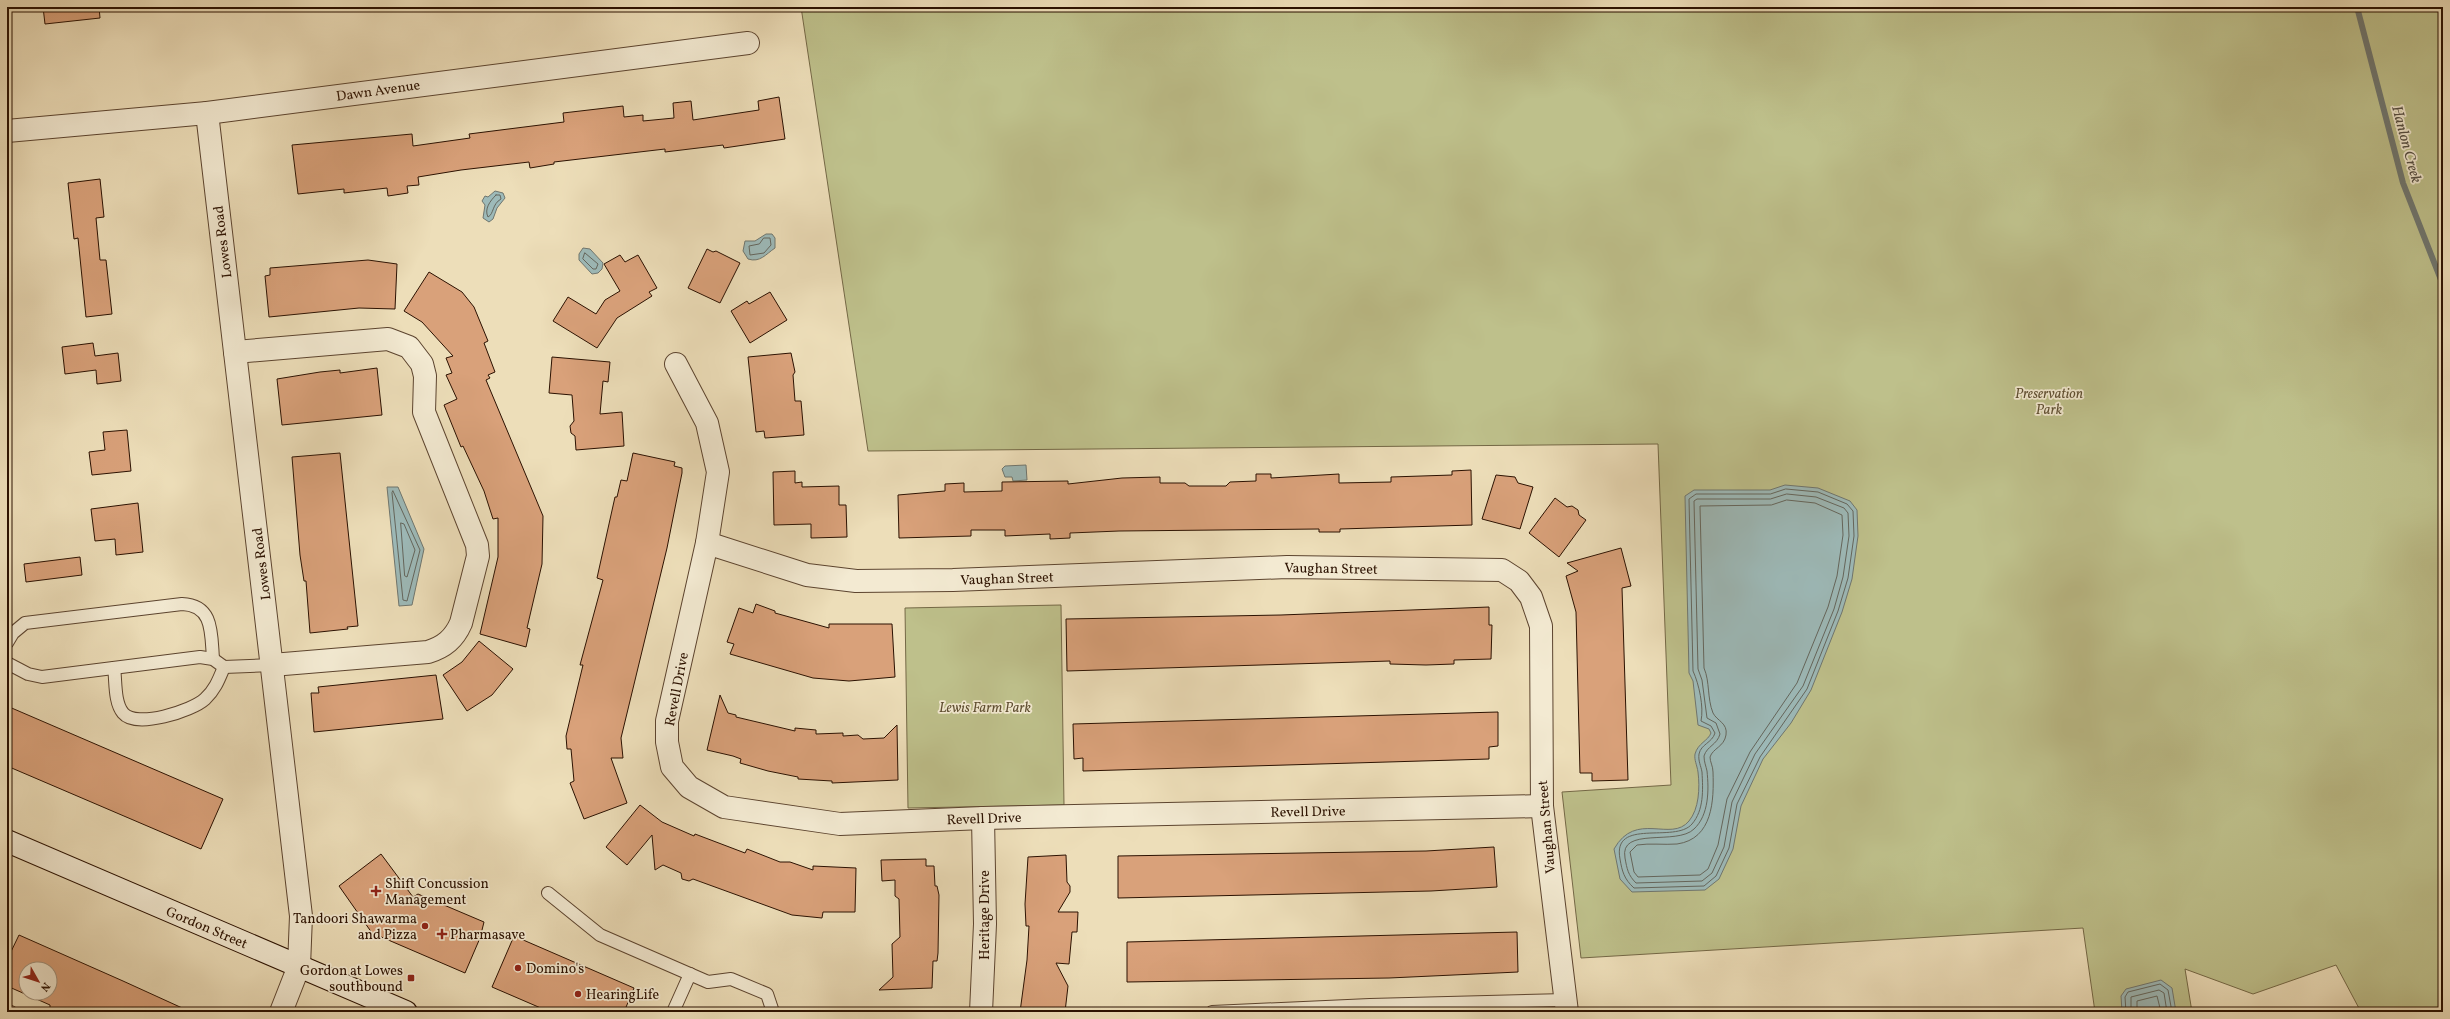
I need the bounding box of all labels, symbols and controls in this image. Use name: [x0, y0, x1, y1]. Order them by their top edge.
street label: Dawn Avenue: [335, 76, 422, 107]
water label: Hanlon Creek: [2385, 103, 2426, 186]
street label: Lowes Road: [210, 204, 237, 279]
park label: Preservation Park: [2015, 385, 2083, 420]
street label: Lowes Road: [249, 526, 276, 601]
street label: Vaughan Street: [1284, 559, 1378, 580]
street label: Vaughan Street: [960, 568, 1054, 591]
street label: Revell Drive: [661, 650, 694, 728]
park label: Lewis Farm Park: [939, 699, 1032, 718]
street label: Vaughan Street: [1534, 779, 1561, 874]
street label: Revell Drive: [1270, 802, 1346, 823]
street label: Revell Drive: [946, 809, 1022, 830]
street label: Heritage Drive: [976, 870, 995, 960]
place label: Shift Concussion Management: [385, 875, 489, 910]
marker: Shift Concussion Management: [370, 885, 382, 897]
street label: Gordon Street: [163, 903, 250, 954]
place label: Tandoori Shawarma and Pizza: [293, 910, 417, 945]
marker: Tandoori Shawarma and Pizza: [420, 921, 430, 931]
place label: Pharmasave: [450, 926, 525, 945]
marker: Pharmasave: [437, 929, 447, 939]
place label: Domino's: [526, 960, 584, 979]
north arrow: [18, 961, 58, 1001]
place label: Gordon at Lowes southbound: [300, 962, 403, 997]
marker: Domino's: [513, 963, 523, 973]
marker: Gordon at Lowes southbound: [406, 973, 416, 983]
text: N: [36, 979, 53, 994]
place label: HearingLife: [586, 986, 660, 1005]
marker: HearingLife: [573, 989, 583, 999]

